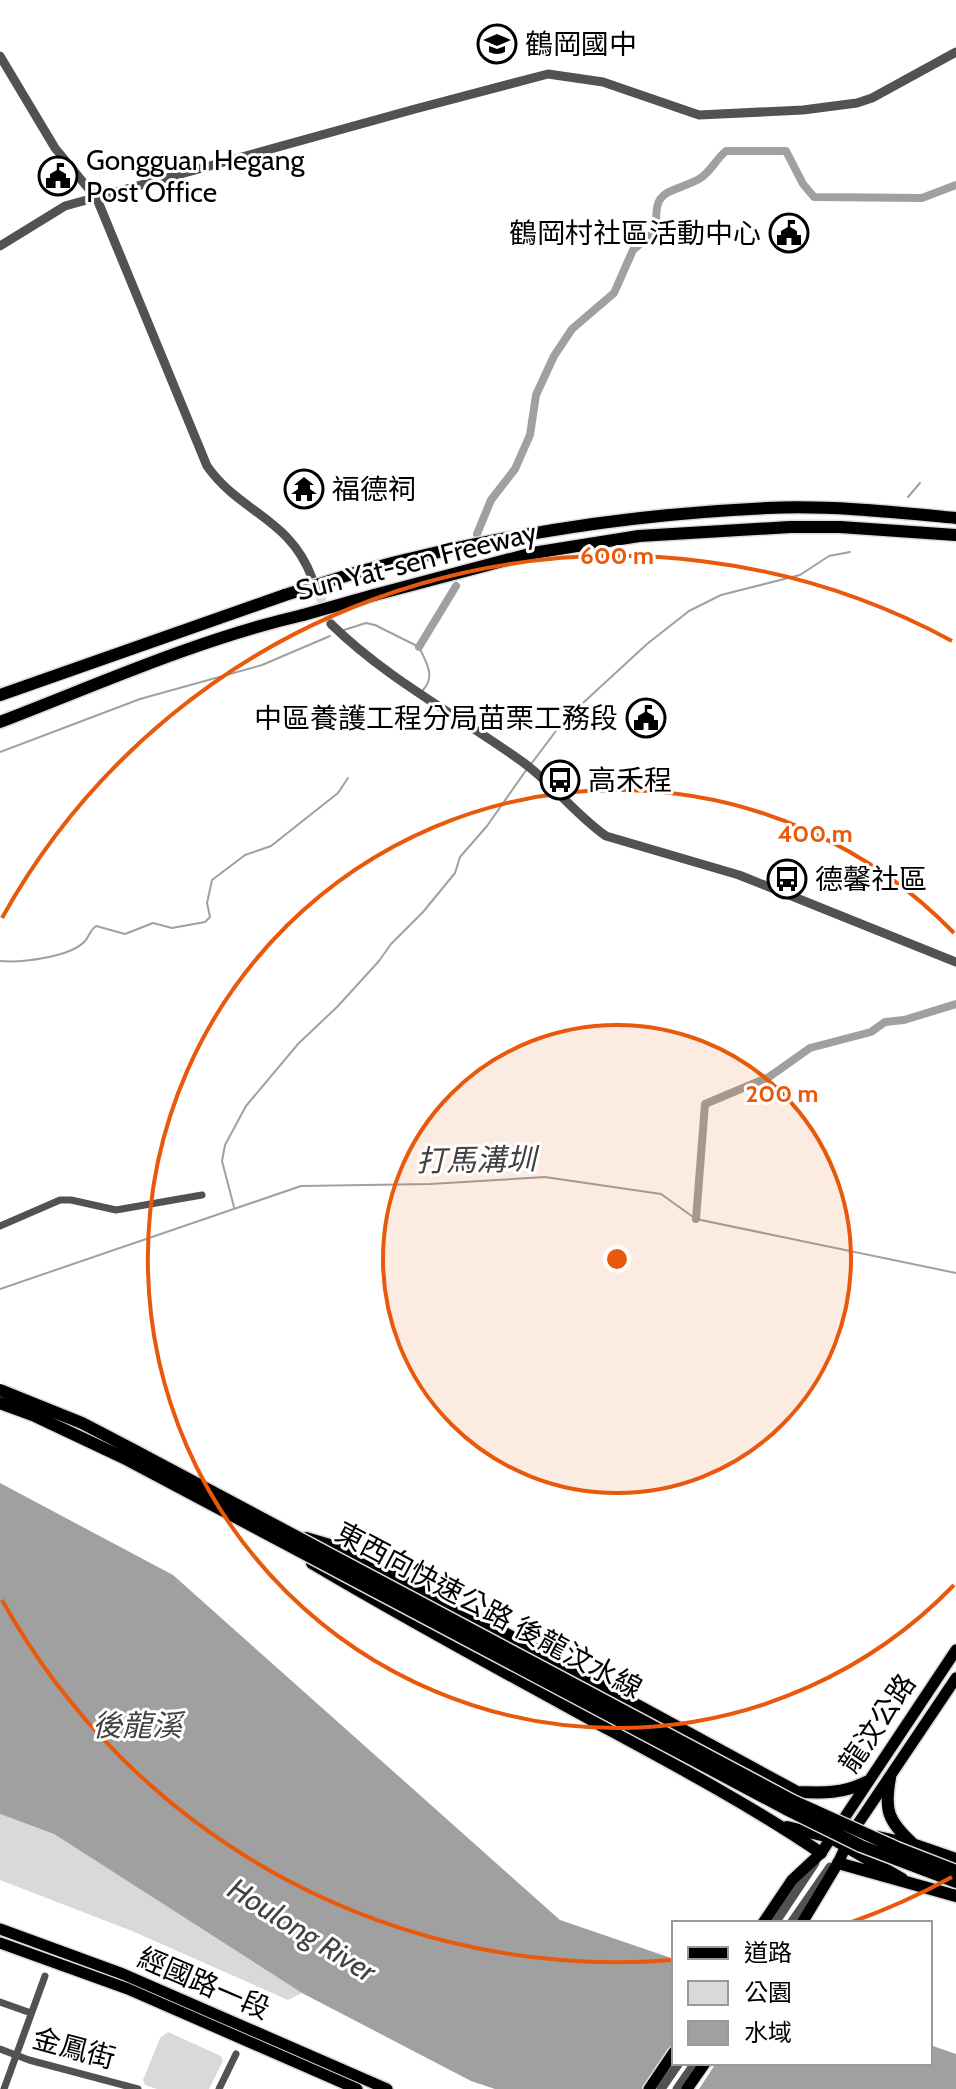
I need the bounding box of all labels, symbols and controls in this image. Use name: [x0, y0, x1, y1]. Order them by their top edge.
school or university icon: 鶴岡國中: [476, 23, 518, 65]
place label: 鶴岡國中: [525, 27, 637, 61]
place label: Gongguan Hegang Post Office: [86, 143, 305, 209]
public building icon: Gongguan Hegang Post Office: [37, 155, 79, 197]
public building icon: 鶴岡村社區活動中心: [768, 212, 810, 254]
place label: 鶴岡村社區活動中心: [509, 216, 761, 250]
temple icon: 福德祠: [283, 468, 325, 510]
place label: 福德祠: [332, 472, 416, 506]
street label: Sun Yat-sen Freeway: [292, 515, 540, 607]
text: 600 m: [580, 541, 654, 570]
public building icon: 中區養護工程分局苗栗工務段: [625, 697, 667, 739]
place label: 中區養護工程分局苗栗工務段: [254, 701, 618, 735]
bus stop icon: 高禾程: [539, 759, 581, 801]
place label: 高禾程: [588, 763, 672, 797]
text: 400 m: [777, 819, 853, 848]
bus stop icon: 德馨社區: [766, 858, 808, 900]
place label: 德馨社區: [815, 862, 927, 896]
text: 200 m: [746, 1079, 818, 1108]
water label: 打馬溝圳: [416, 1140, 540, 1180]
centre of rings: [603, 1245, 631, 1273]
street label: 東西向快速公路 後龍汶水線: [330, 1515, 648, 1705]
street label: 龍汶公路: [832, 1667, 922, 1779]
water label: 後龍溪: [92, 1707, 186, 1744]
water label: Houlong River: [221, 1870, 384, 1991]
legend: [672, 1921, 932, 2065]
text: 道路: [744, 1938, 792, 1967]
street label: 經國路一段: [133, 1940, 275, 2026]
text: 公園: [744, 1978, 792, 2007]
text: 水域: [744, 2018, 792, 2047]
street label: 金鳳街: [29, 2021, 119, 2075]

